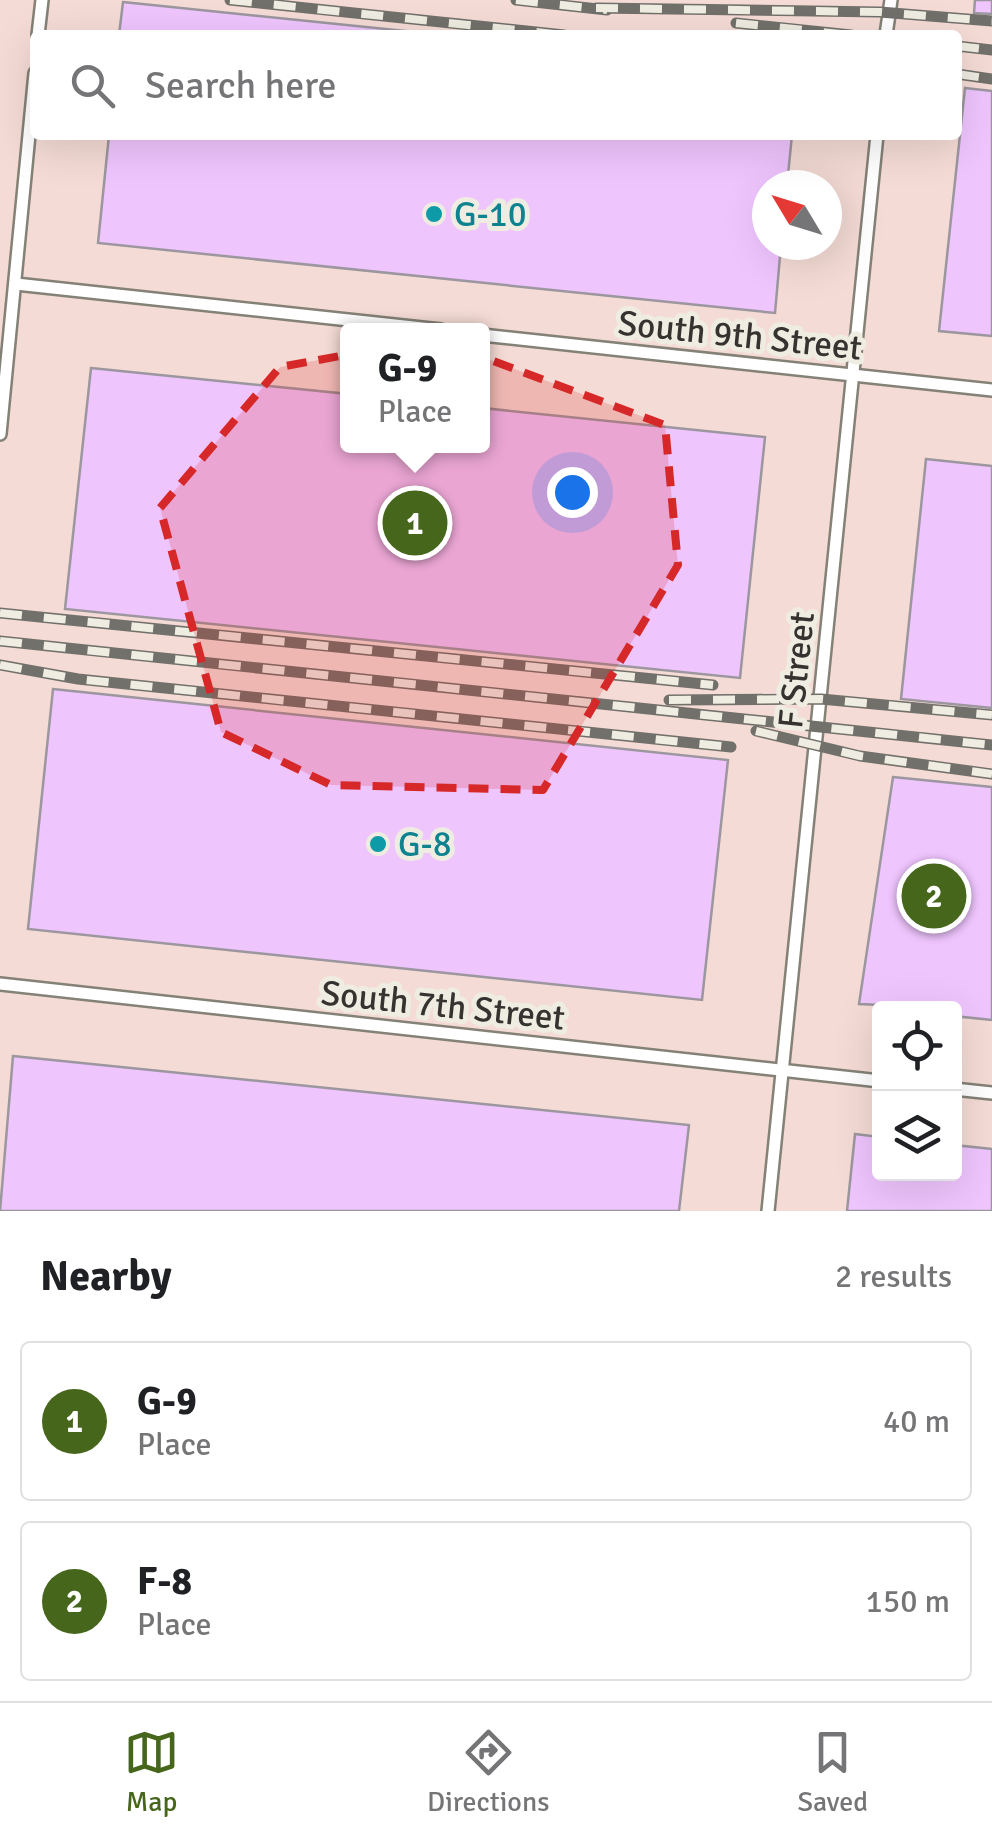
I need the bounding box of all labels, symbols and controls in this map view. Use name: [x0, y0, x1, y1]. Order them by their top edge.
search box: [30, 30, 962, 140]
icon: search: [65, 58, 120, 113]
text: Search here: [145, 62, 337, 109]
north arrow: [752, 170, 842, 260]
place label: G-10: [454, 193, 527, 236]
marker: G-10: [423, 203, 445, 225]
street label: South 9th Street: [616, 301, 864, 370]
popup: [340, 323, 490, 453]
text: G-9: [378, 345, 437, 392]
text: Place: [378, 392, 452, 431]
your location: [547, 467, 598, 518]
pin: 1: [382, 486, 448, 560]
street label: F Street: [769, 610, 824, 731]
place label: G-8: [398, 823, 452, 866]
marker: G-8: [367, 833, 389, 855]
pin: 2: [902, 858, 966, 934]
street label: South 7th Street: [319, 971, 567, 1040]
map controls: [872, 1001, 962, 1181]
button: locate: [872, 1001, 962, 1091]
button: layers: [872, 1091, 962, 1181]
text: Nearby: [40, 1251, 172, 1302]
text: 2 results: [835, 1257, 952, 1296]
text: G-9: [137, 1378, 197, 1425]
text: 1: [66, 1402, 83, 1441]
text: 40 m: [883, 1402, 950, 1441]
text: Place: [137, 1425, 212, 1464]
text: F-8: [137, 1558, 192, 1605]
text: 2: [66, 1582, 83, 1621]
text: 150 m: [866, 1582, 950, 1621]
text: Place: [137, 1605, 212, 1644]
tab: Map: [124, 1725, 179, 1819]
tab: Directions: [427, 1725, 549, 1819]
tab: Saved: [797, 1725, 868, 1819]

